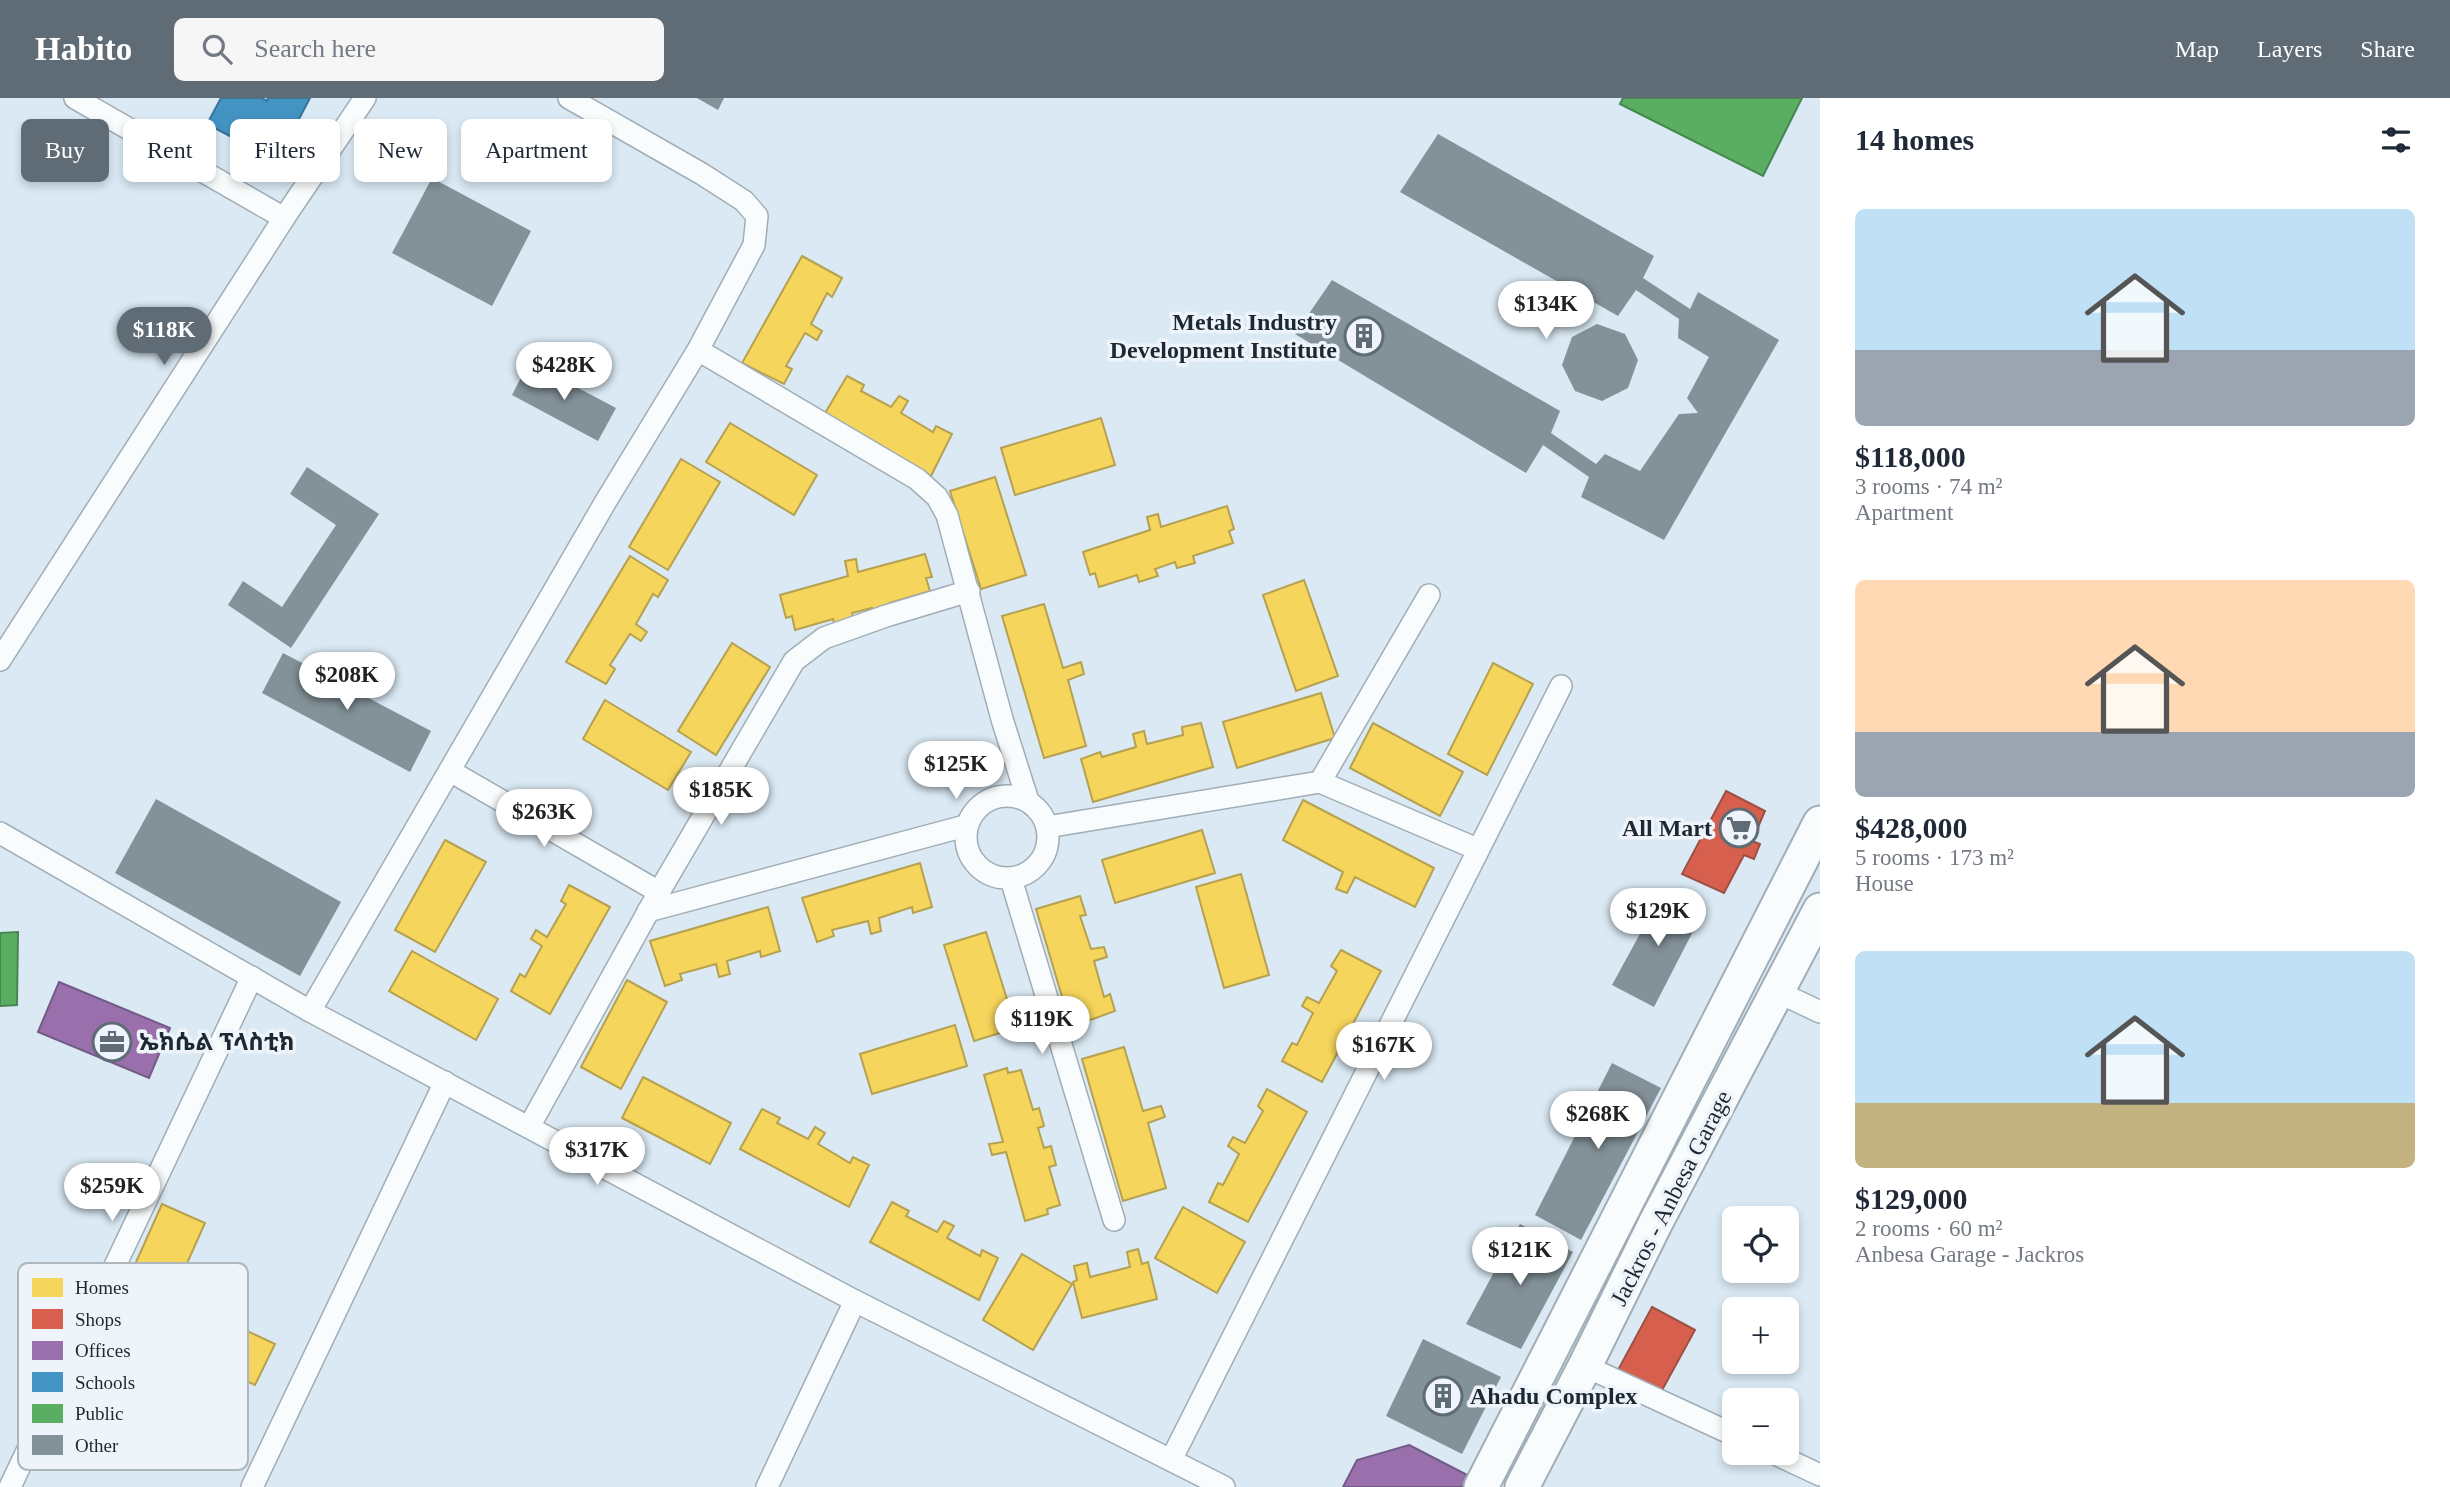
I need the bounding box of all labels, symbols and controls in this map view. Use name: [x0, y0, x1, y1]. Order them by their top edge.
search box: [174, 18, 664, 81]
icon: search: [198, 30, 236, 68]
text: Habito: [35, 31, 132, 67]
text: Search here: [254, 34, 376, 63]
text: Map: [2175, 36, 2219, 62]
text: Layers: [2257, 36, 2322, 62]
text: Share: [2360, 36, 2415, 62]
chip: Buy: [21, 119, 109, 182]
chip: Rent: [123, 119, 216, 182]
chip: Filters: [230, 119, 340, 182]
chip: New: [354, 119, 447, 182]
chip: Apartment: [461, 119, 612, 182]
icon: filters: [2377, 121, 2415, 159]
text: 14 homes: [1855, 123, 1974, 156]
icon: home: [2072, 255, 2198, 381]
pin: $134K: [1497, 282, 1595, 341]
text: $134K: [1514, 291, 1578, 316]
pin: $118K: [115, 308, 213, 367]
place label: Metals Industry Development Institute: [1110, 309, 1337, 363]
building icon: Metals Industry Development Institute: [1343, 315, 1385, 357]
text: $118K: [133, 317, 195, 342]
pin: $428K: [515, 342, 613, 402]
text: $428K: [532, 352, 596, 377]
text: $118,000: [1855, 440, 1966, 473]
text: 3 rooms · 74 m²: [1855, 474, 2002, 499]
text: Apartment: [1855, 500, 1953, 525]
icon: home: [2072, 626, 2198, 752]
pin: $208K: [298, 652, 396, 712]
text: $208K: [315, 662, 379, 687]
pin: $125K: [907, 742, 1005, 801]
text: $125K: [924, 751, 988, 776]
pin: $185K: [672, 768, 770, 827]
text: $185K: [689, 777, 753, 802]
pin: $263K: [495, 790, 593, 849]
text: $263K: [512, 799, 576, 824]
supermarket icon: All Mart: [1718, 807, 1760, 849]
text: $428,000: [1855, 811, 1968, 844]
place label: All Mart: [1622, 815, 1712, 841]
text: 5 rooms · 173 m²: [1855, 845, 2014, 870]
text: House: [1855, 871, 1914, 896]
pin: $129K: [1609, 888, 1707, 948]
text: $129K: [1626, 898, 1690, 923]
pin: $119K: [993, 996, 1091, 1056]
icon: home: [2072, 997, 2198, 1123]
text: $119K: [1011, 1006, 1073, 1031]
office icon: ኤክሴል ፕላስቲክ: [91, 1021, 133, 1063]
pin: $167K: [1335, 1023, 1433, 1082]
place label: ኤክሴል ፕላስቲክ: [139, 1029, 295, 1055]
text: $167K: [1352, 1032, 1416, 1057]
street label: Jackros - Anbesa Garage: [1605, 1086, 1737, 1310]
pin: $268K: [1549, 1091, 1647, 1151]
text: $268K: [1566, 1101, 1630, 1126]
pin: $317K: [548, 1128, 646, 1187]
text: $317K: [565, 1137, 629, 1162]
pin: $259K: [63, 1164, 161, 1223]
text: $259K: [80, 1173, 144, 1198]
text: $129,000: [1855, 1182, 1968, 1215]
map controls: [1722, 1206, 1799, 1465]
button: locate: [1722, 1206, 1799, 1283]
text: 2 rooms · 60 m²: [1855, 1216, 2002, 1241]
pin: $121K: [1471, 1228, 1569, 1287]
text: $121K: [1488, 1237, 1552, 1262]
text: Anbesa Garage - Jackros: [1855, 1242, 2084, 1267]
legend: [18, 1263, 248, 1470]
text: Homes: [75, 1277, 129, 1298]
button: +: [1722, 1297, 1799, 1374]
text: Shops: [75, 1309, 121, 1330]
text: Offices: [75, 1340, 131, 1361]
text: Schools: [75, 1372, 135, 1393]
building icon: Ahadu Complex: [1422, 1375, 1464, 1417]
place label: Ahadu Complex: [1470, 1383, 1637, 1409]
button: −: [1722, 1388, 1799, 1465]
text: Public: [75, 1403, 124, 1424]
text: Other: [75, 1435, 119, 1456]

